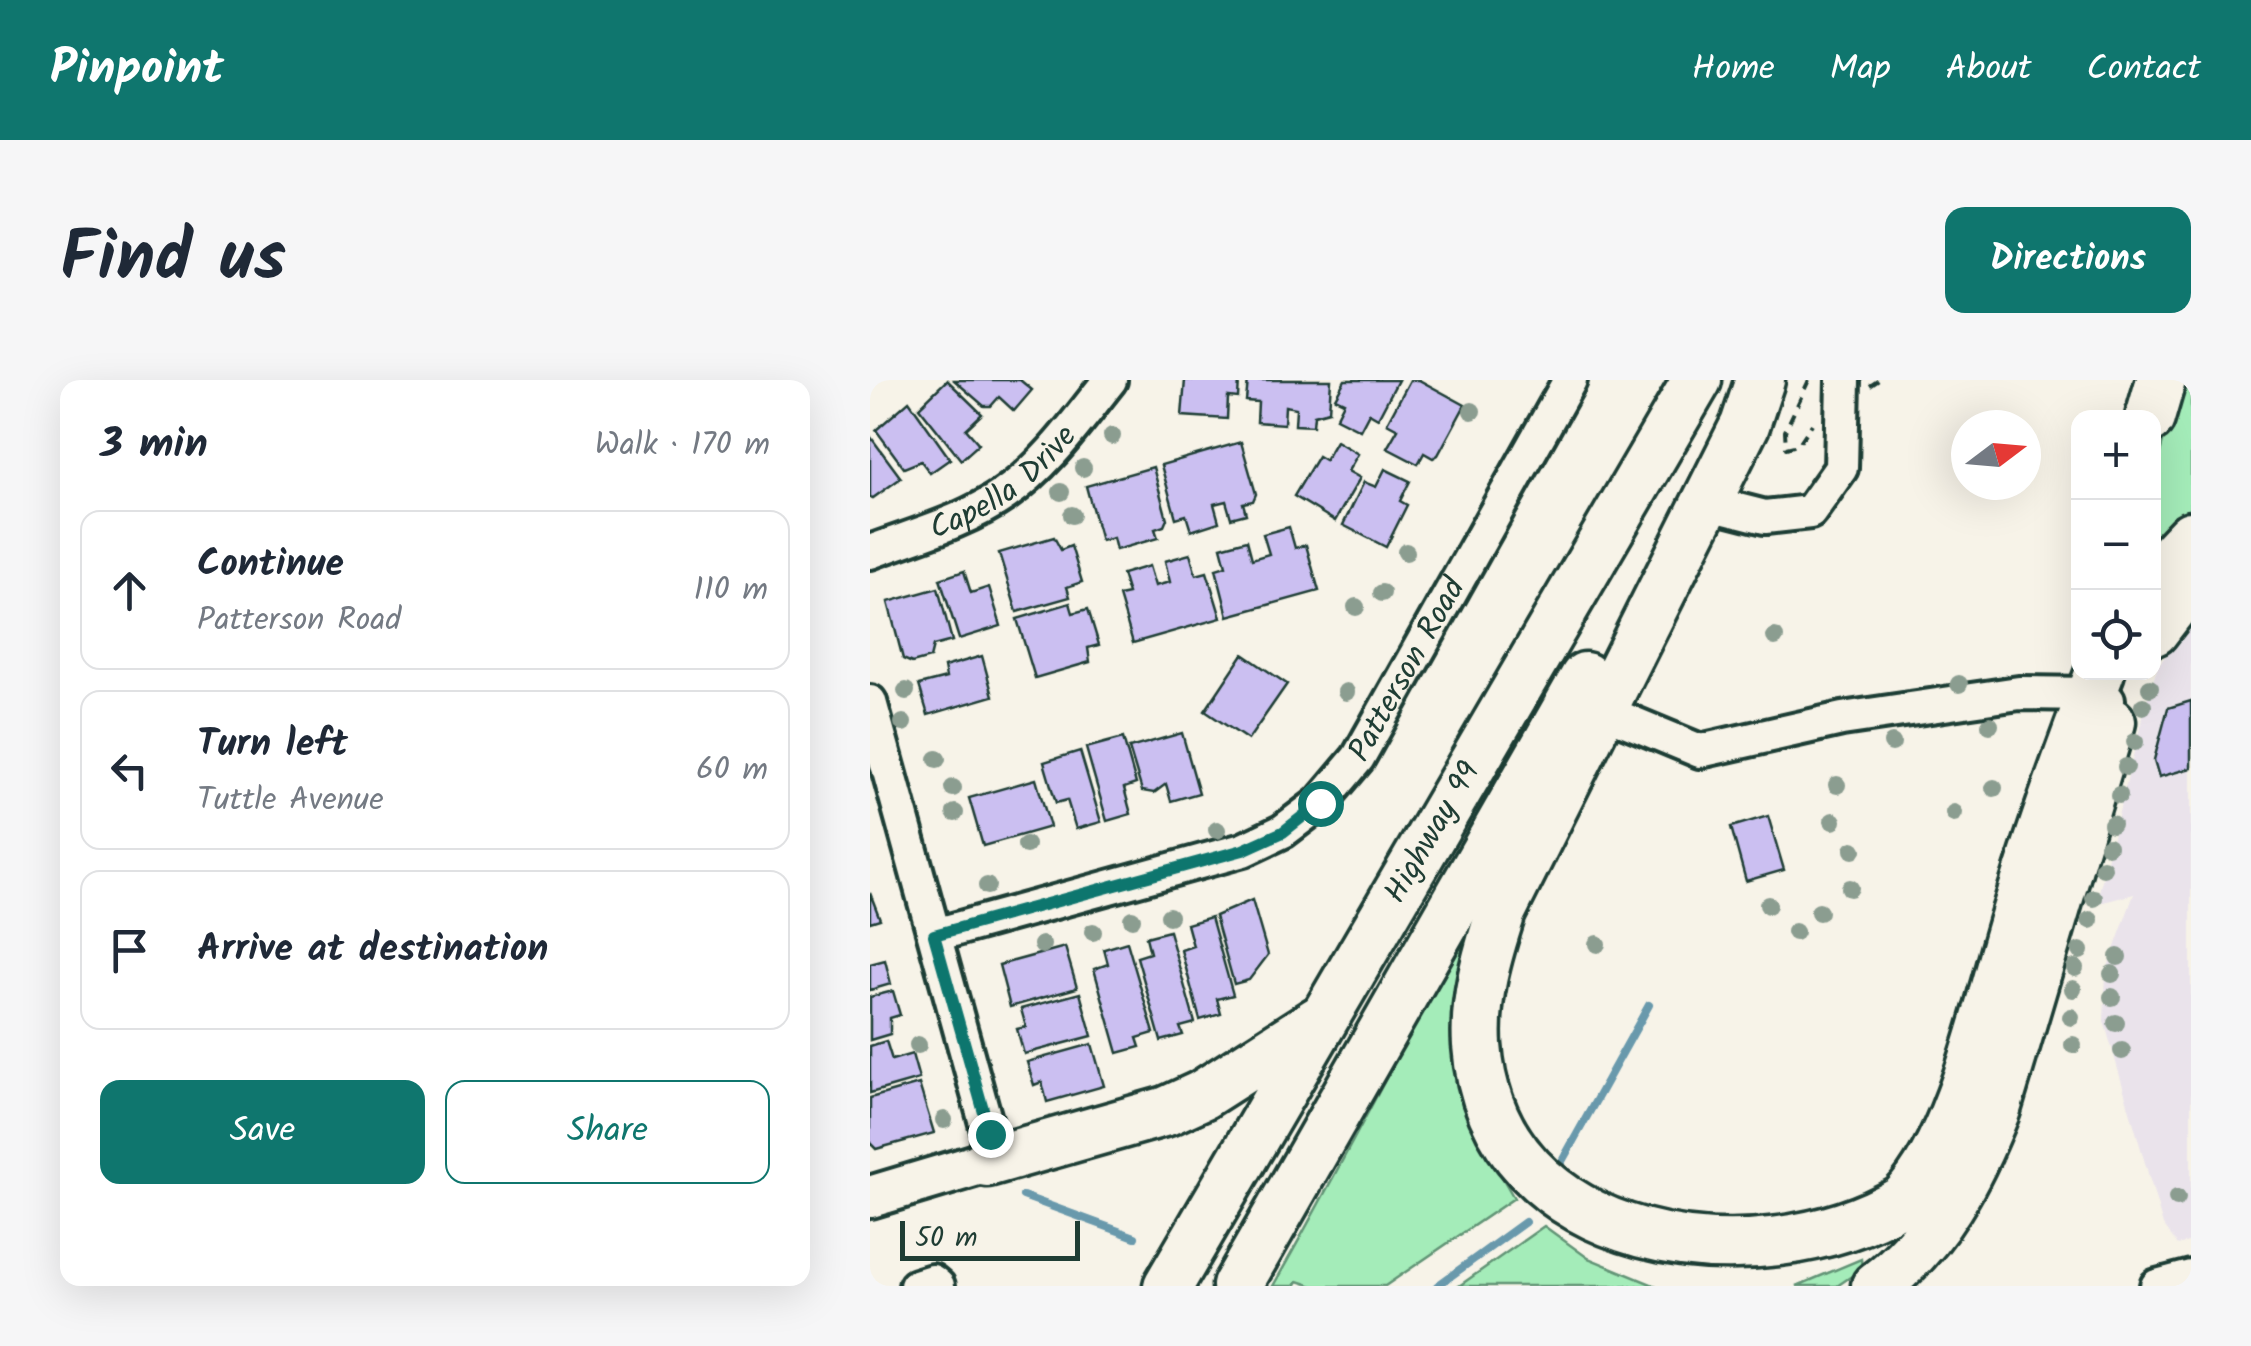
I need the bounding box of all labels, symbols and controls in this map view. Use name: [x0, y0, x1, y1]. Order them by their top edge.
text: Pinpoint: [50, 32, 224, 108]
text: Home: [1692, 42, 1775, 98]
text: Map: [1830, 42, 1891, 98]
text: About: [1946, 42, 2031, 98]
text: Contact: [2086, 42, 2201, 98]
text: Find us: [60, 205, 286, 316]
button: Directions: [1945, 207, 2191, 313]
north arrow: [1951, 410, 2041, 500]
map controls: [2071, 410, 2161, 680]
button: +: [2071, 410, 2161, 500]
text: 3 min: [100, 412, 208, 479]
street label: Capella Drive: [922, 414, 1090, 554]
text: Walk · 170 m: [595, 420, 770, 471]
button: −: [2071, 500, 2161, 590]
text: Continue: [197, 535, 344, 595]
icon: ahead: [102, 563, 157, 618]
text: 110 m: [694, 565, 768, 616]
street label: Patterson Road: [1335, 567, 1480, 772]
button: locate: [2071, 590, 2161, 680]
text: Patterson Road: [197, 595, 401, 646]
text: Turn left: [197, 715, 348, 775]
icon: left: [102, 743, 157, 798]
text: 60 m: [696, 745, 768, 796]
street label: Highway 99: [1371, 752, 1495, 913]
text: Tuttle Avenue: [197, 775, 384, 826]
route start: [1298, 781, 1344, 827]
text: Arrive at destination: [197, 920, 548, 980]
icon: arrive: [102, 923, 157, 978]
button: Save: [100, 1080, 425, 1184]
button: Share: [445, 1080, 770, 1184]
route end: [968, 1112, 1014, 1158]
scale bar: [900, 1216, 1080, 1260]
text: 50 m: [915, 1216, 978, 1261]

